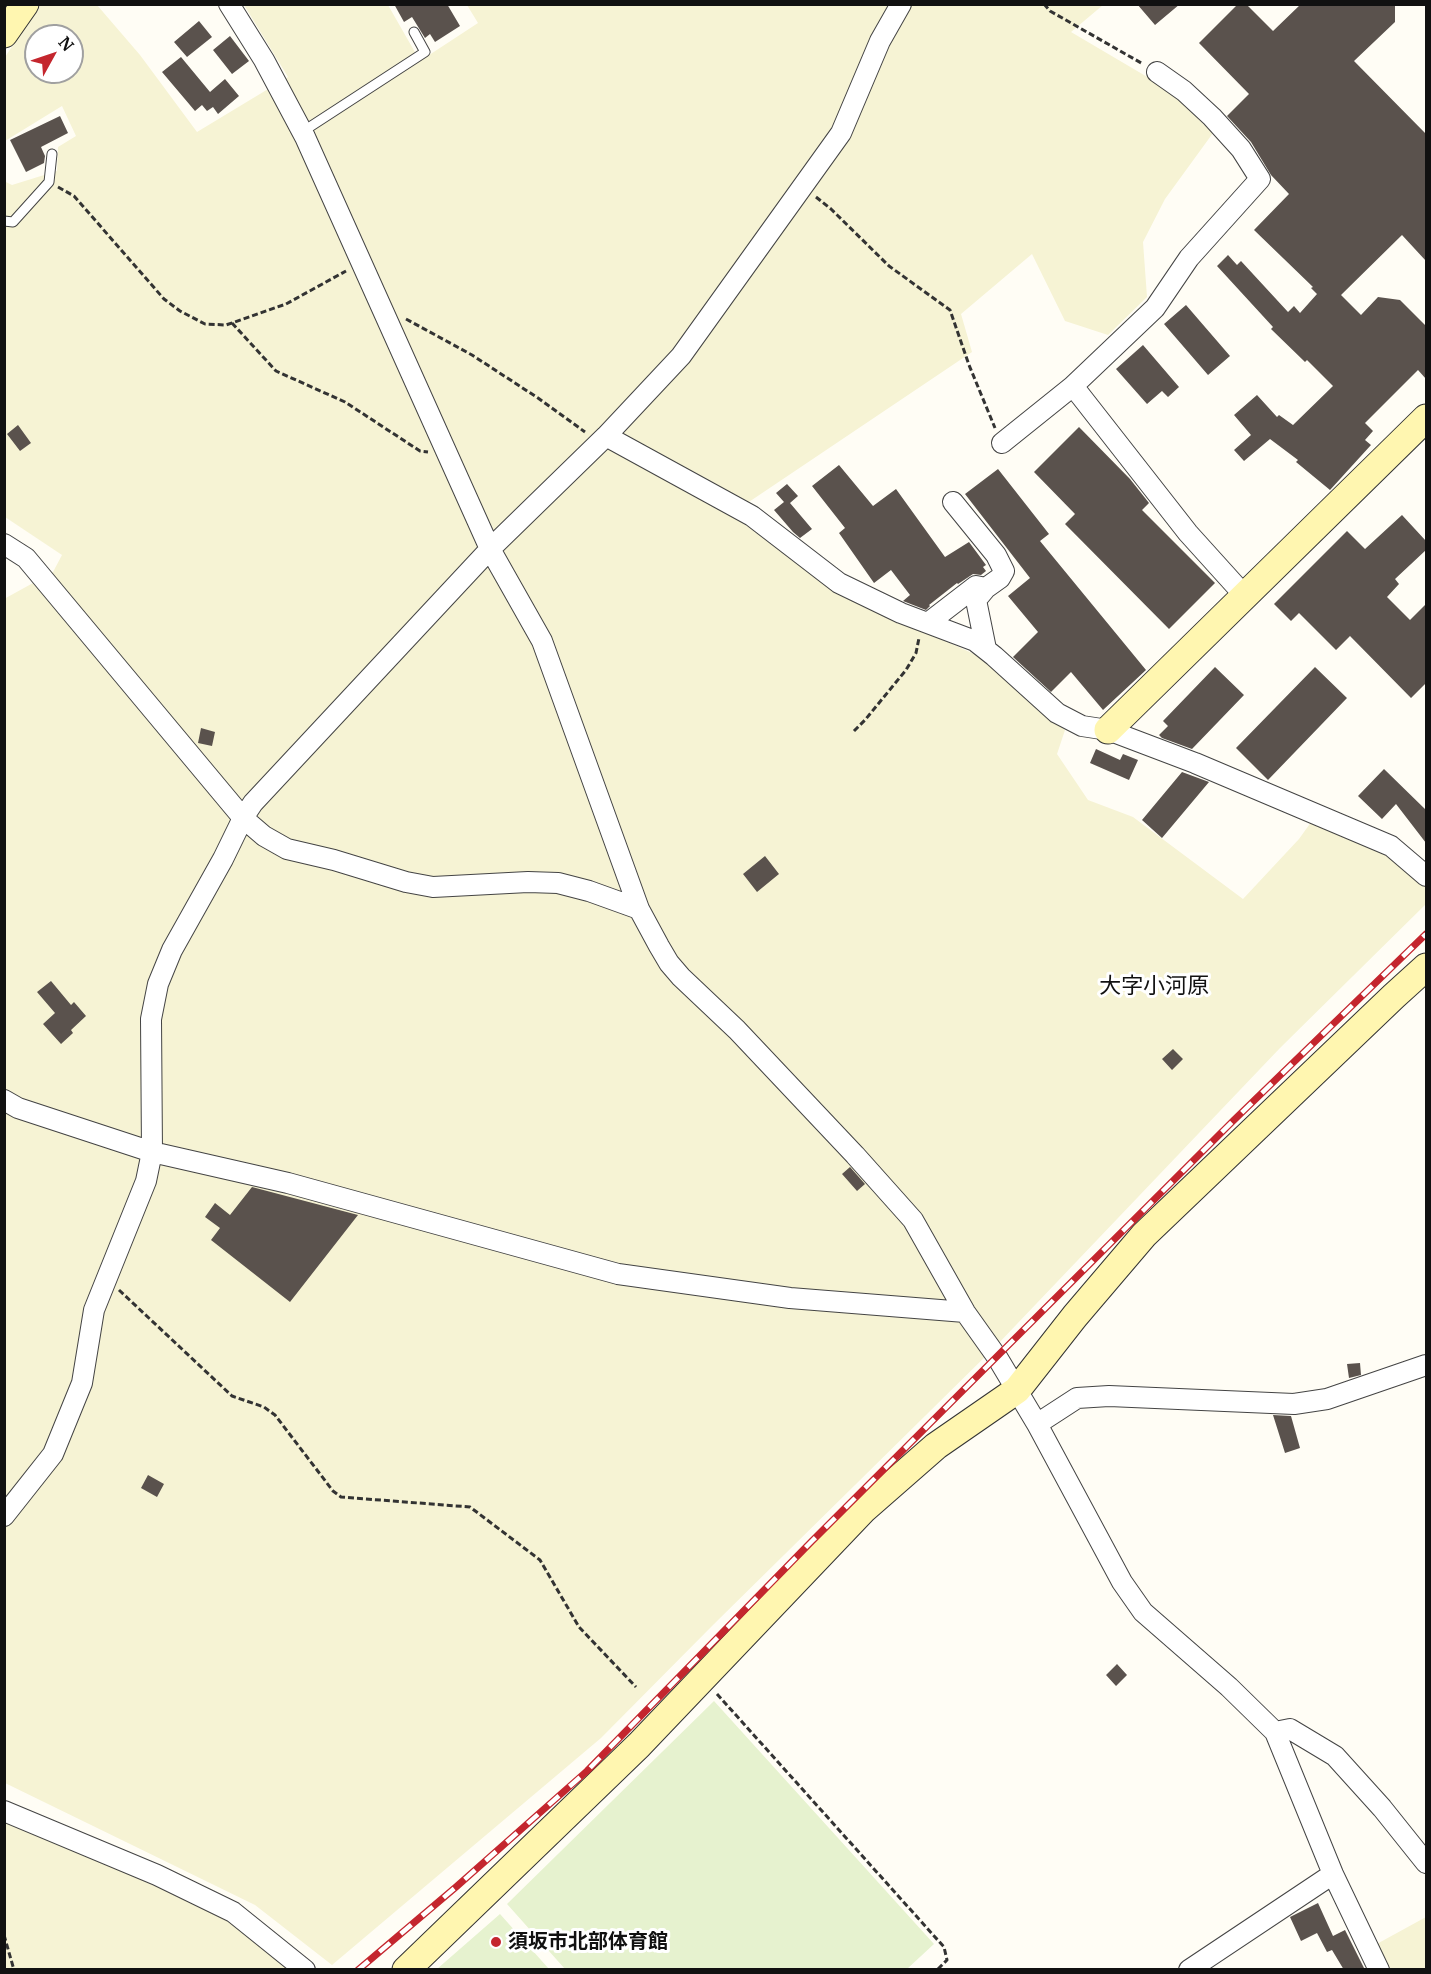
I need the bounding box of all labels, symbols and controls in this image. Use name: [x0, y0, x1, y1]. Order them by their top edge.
north arrow: [24, 24, 84, 84]
text: N: [55, 32, 78, 55]
district label: 大字小河原: [1099, 974, 1209, 1000]
place label: 須坂市北部体育館: [508, 1930, 668, 1954]
marker: 須坂市北部体育館: [489, 1935, 503, 1949]

